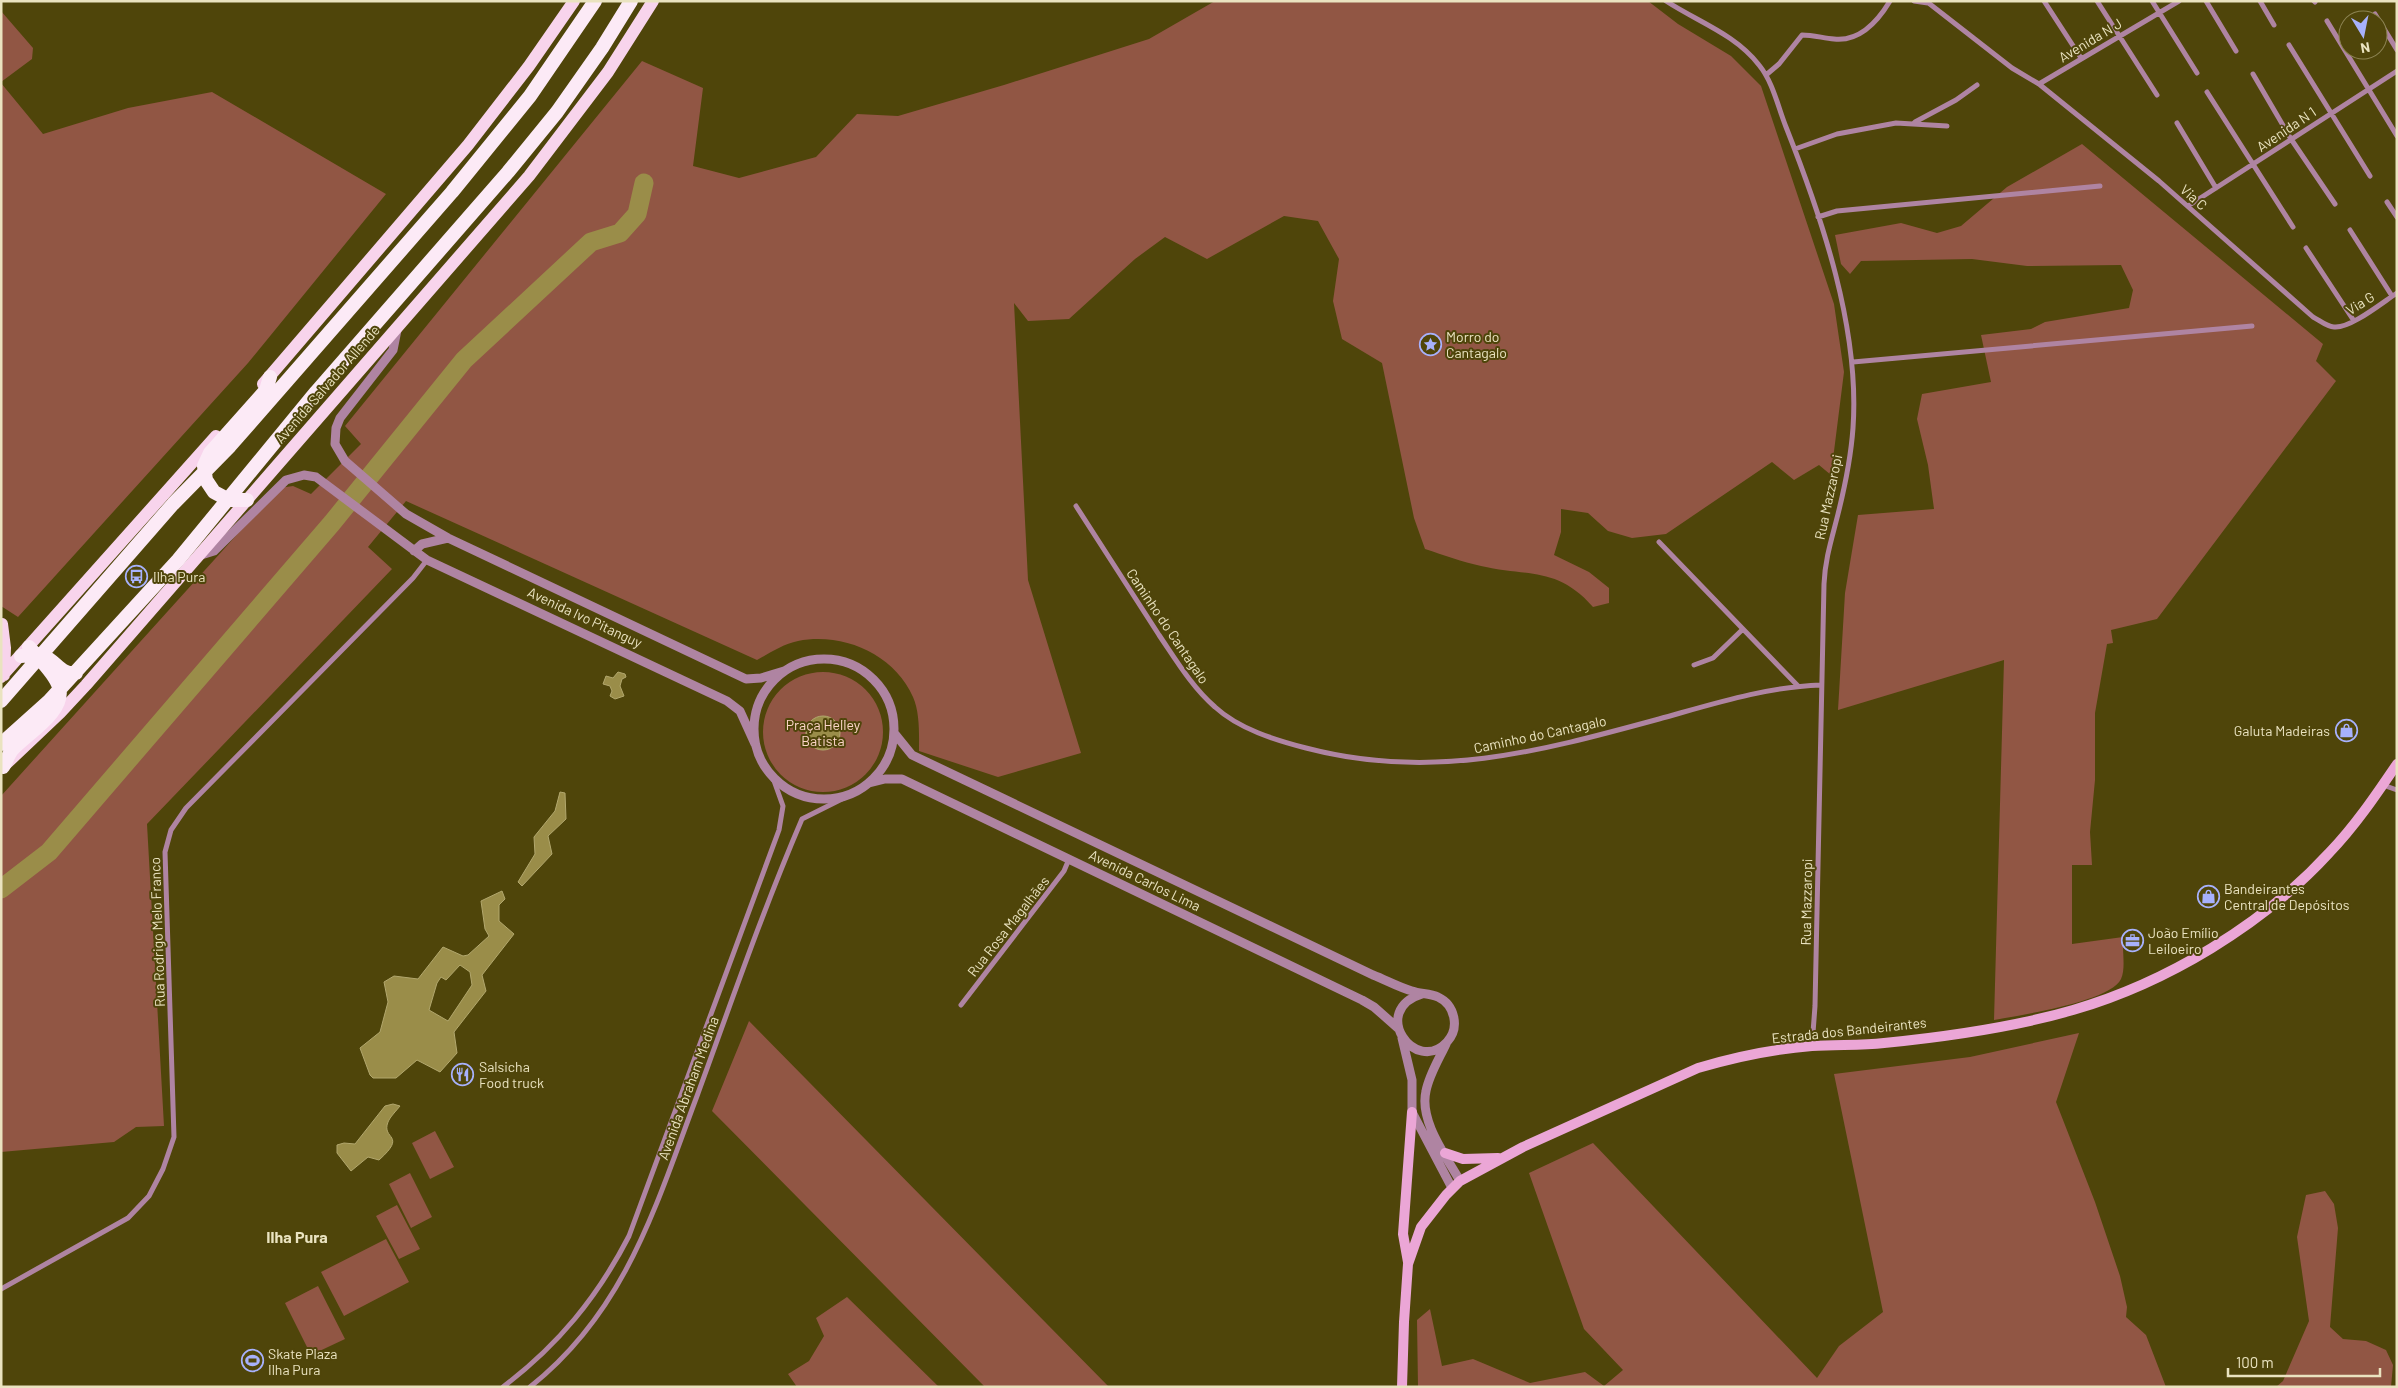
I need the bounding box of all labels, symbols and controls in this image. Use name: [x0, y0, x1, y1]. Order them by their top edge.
north arrow: [2338, 10, 2388, 60]
street label: Avenida N J: [2055, 14, 2125, 66]
text: N: [2359, 39, 2371, 57]
street label: Avenida N 1: [2253, 103, 2319, 155]
street label: Via C: [2177, 181, 2211, 213]
street label: Via G: [2343, 288, 2377, 318]
street label: Avenida Salvador Allende: [271, 321, 383, 447]
place label: Morro do Cantagalo: [1446, 328, 1507, 361]
place icon: Morro do Cantagalo: [1418, 332, 1442, 356]
street label: Rua Mazzaropi: [1811, 453, 1845, 541]
bus stop icon: Ilha Pura: [125, 564, 149, 588]
street label: Caminho do Cantagalo: [1123, 565, 1213, 687]
place label: Ilha Pura: [153, 568, 205, 585]
street label: Avenida Ivo Pitanguy: [525, 583, 645, 651]
street label: Caminho do Cantagalo: [1472, 712, 1608, 756]
park label: Praça Helley Batista: [786, 716, 861, 749]
shop icon: Galuta Madeiras: [2334, 718, 2358, 742]
place label: Galuta Madeiras: [2234, 722, 2330, 739]
street label: Avenida Carlos Lima: [1086, 846, 1204, 914]
street label: Rua Rodrigo Melo Franco: [146, 857, 168, 1007]
street label: Rua Mazzaropi: [1797, 858, 1815, 946]
street label: Rua Rosa Magalhães: [964, 872, 1053, 980]
place label: Bandeirantes Central de Depósitos: [2224, 880, 2350, 913]
shop icon: Bandeirantes Central de Depósitos: [2196, 884, 2220, 908]
place label: João Emílio Leiloeiro: [2148, 924, 2219, 957]
office icon: João Emílio Leiloeiro: [2120, 928, 2144, 952]
street label: Estrada dos Bandeirantes: [1771, 1013, 1928, 1047]
street label: Avenida Abraham Medina: [654, 1014, 722, 1162]
place label: Salsicha Food truck: [479, 1058, 544, 1091]
restaurant icon: Salsicha Food truck: [451, 1062, 475, 1086]
district label: Ilha Pura: [266, 1227, 328, 1246]
place label: Skate Plaza Ilha Pura: [268, 1345, 337, 1378]
scale bar: [2228, 1346, 2380, 1378]
sports icon: Skate Plaza Ilha Pura: [240, 1349, 264, 1373]
text: 100 m: [2236, 1353, 2274, 1371]

